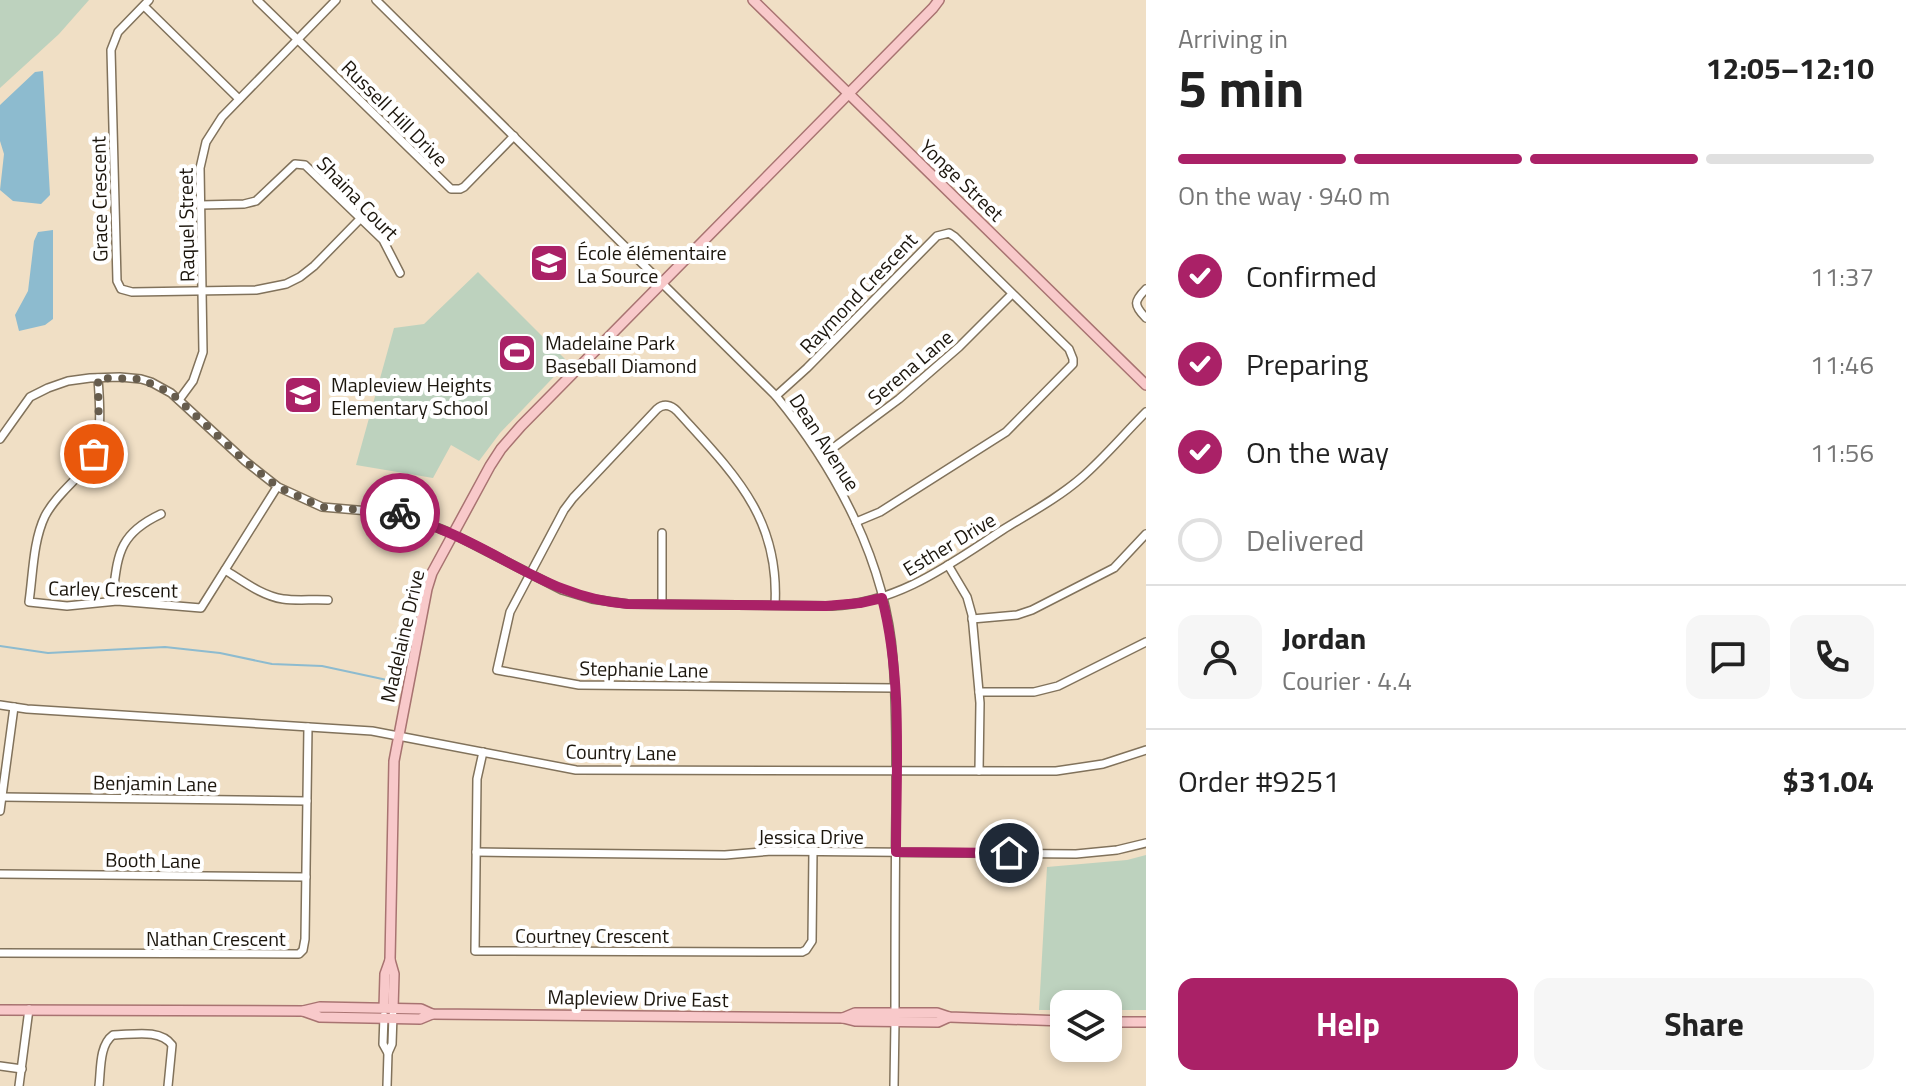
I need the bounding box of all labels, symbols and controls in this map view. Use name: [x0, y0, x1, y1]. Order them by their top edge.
text: Arriving in: [1178, 19, 1288, 58]
text: 12:05–12:10: [1706, 45, 1874, 91]
text: 5 min: [1178, 48, 1304, 127]
street label: Russell Hill Drive: [334, 52, 456, 174]
street label: Yonge Street: [913, 132, 1011, 228]
street label: Grace Crescent: [82, 136, 116, 262]
street label: Shaina Court: [310, 149, 406, 247]
street label: Raquel Street: [170, 168, 202, 282]
text: On the way · 940 m: [1178, 176, 1390, 215]
street label: Raymond Crescent: [792, 225, 924, 361]
place label: École élémentaire La Source: [577, 237, 727, 291]
school or university icon: École élémentaire La Source: [528, 242, 570, 284]
text: Confirmed: [1246, 253, 1377, 299]
icon: check: [1178, 254, 1222, 298]
text: 11:37: [1810, 257, 1874, 296]
street label: Serena Lane: [860, 322, 960, 412]
place label: Madelaine Park Baseball Diamond: [545, 327, 697, 381]
sports icon: Madelaine Park Baseball Diamond: [496, 332, 538, 374]
text: Preparing: [1246, 341, 1368, 387]
icon: check: [1178, 342, 1222, 386]
text: 11:46: [1810, 345, 1874, 384]
place label: Mapleview Heights Elementary School: [331, 369, 492, 423]
school or university icon: Mapleview Heights Elementary School: [282, 374, 324, 416]
street label: Dean Avenue: [782, 387, 868, 497]
pin: [60, 420, 128, 488]
text: On the way: [1246, 429, 1389, 475]
icon: check: [1178, 430, 1222, 474]
icon: bag: [72, 432, 116, 476]
text: 11:56: [1810, 433, 1874, 472]
courier: [360, 473, 440, 553]
icon: bike: [378, 491, 422, 535]
street label: Esther Drive: [897, 504, 1001, 584]
text: Delivered: [1246, 517, 1364, 563]
street label: Madelaine Drive: [372, 566, 432, 706]
street label: Carley Crescent: [48, 572, 178, 606]
button: person: [1178, 615, 1262, 699]
text: Jordan: [1282, 615, 1366, 661]
button: chat: [1686, 615, 1770, 699]
button: phone: [1790, 615, 1874, 699]
street label: Stephanie Lane: [579, 652, 709, 686]
text: Courier · 4.4: [1282, 661, 1412, 700]
street label: Country Lane: [565, 736, 677, 768]
text: Order #9251: [1178, 758, 1340, 804]
text: $31.04: [1782, 758, 1874, 804]
street label: Benjamin Lane: [93, 766, 217, 800]
pin: [975, 819, 1043, 887]
street label: Jessica Drive: [758, 821, 864, 852]
icon: home: [987, 831, 1031, 875]
street label: Booth Lane: [105, 844, 201, 876]
street label: Courtney Crescent: [515, 920, 669, 951]
street label: Nathan Crescent: [146, 923, 286, 954]
button: Help: [1178, 978, 1518, 1070]
button: Share: [1534, 978, 1874, 1070]
street label: Mapleview Drive East: [547, 981, 729, 1015]
map controls: [1050, 990, 1122, 1062]
button: layers: [1050, 990, 1122, 1062]

